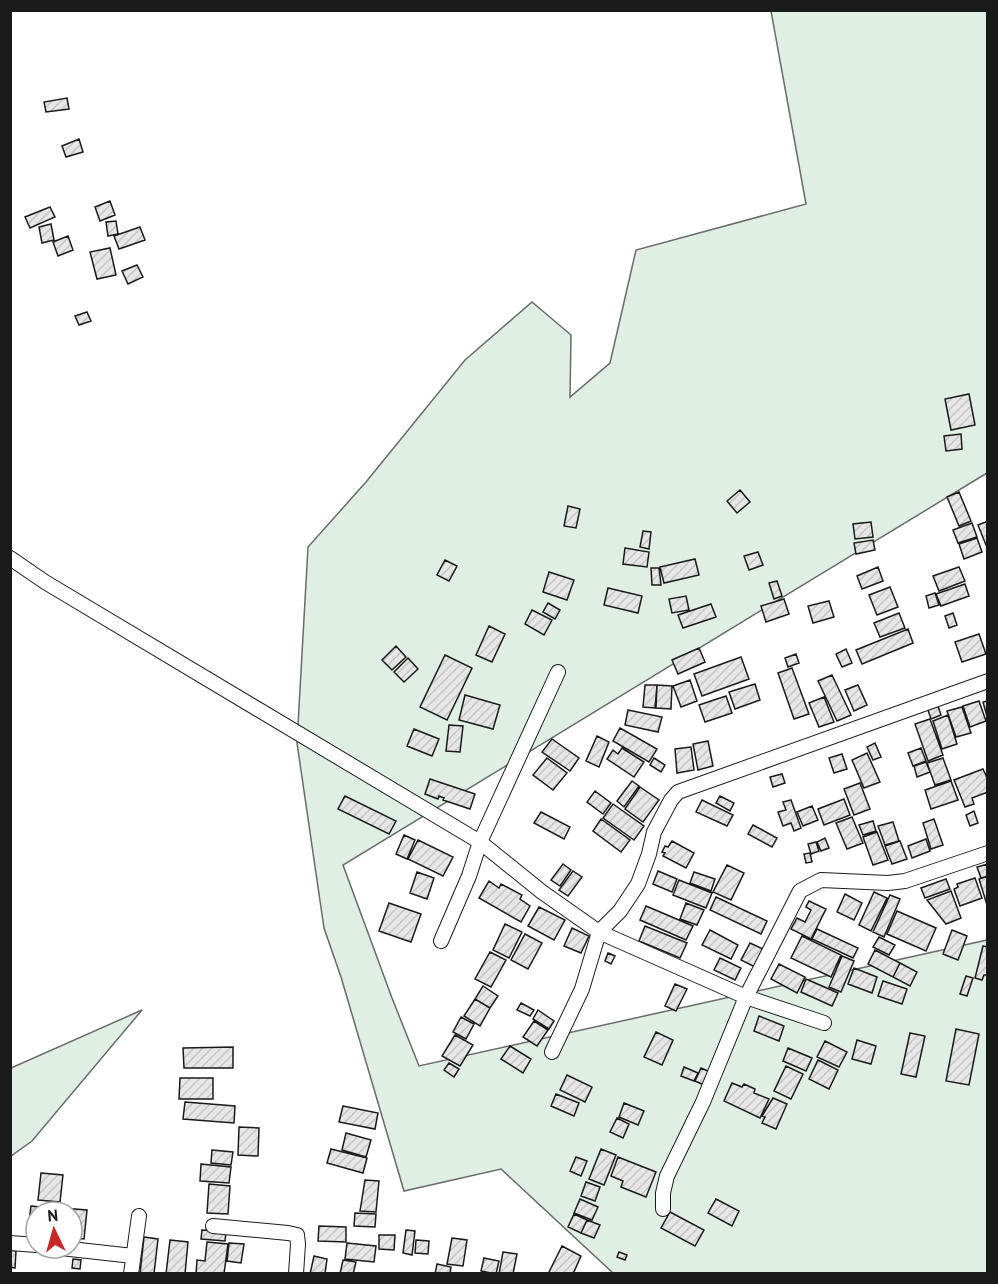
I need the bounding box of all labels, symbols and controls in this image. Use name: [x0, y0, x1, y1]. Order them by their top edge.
north arrow: [24, 1200, 84, 1260]
text: N: [47, 1205, 59, 1225]

